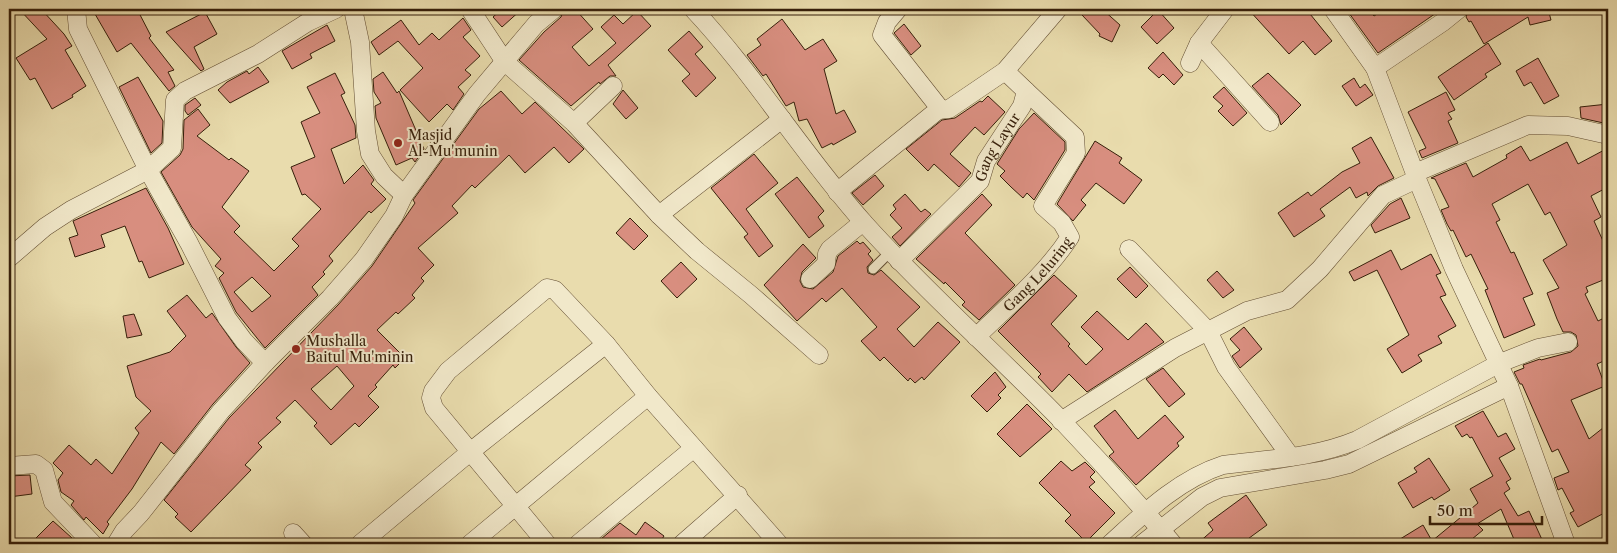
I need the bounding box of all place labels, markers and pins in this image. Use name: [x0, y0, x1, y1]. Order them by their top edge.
place label: Masjid Al-Mu'munin: [407, 126, 498, 160]
marker: Masjid Al-Mu'munin: [392, 137, 404, 149]
place label: Mushalla Baitul Mu'minin: [306, 332, 414, 366]
marker: Mushalla Baitul Mu'minin: [290, 343, 302, 355]

